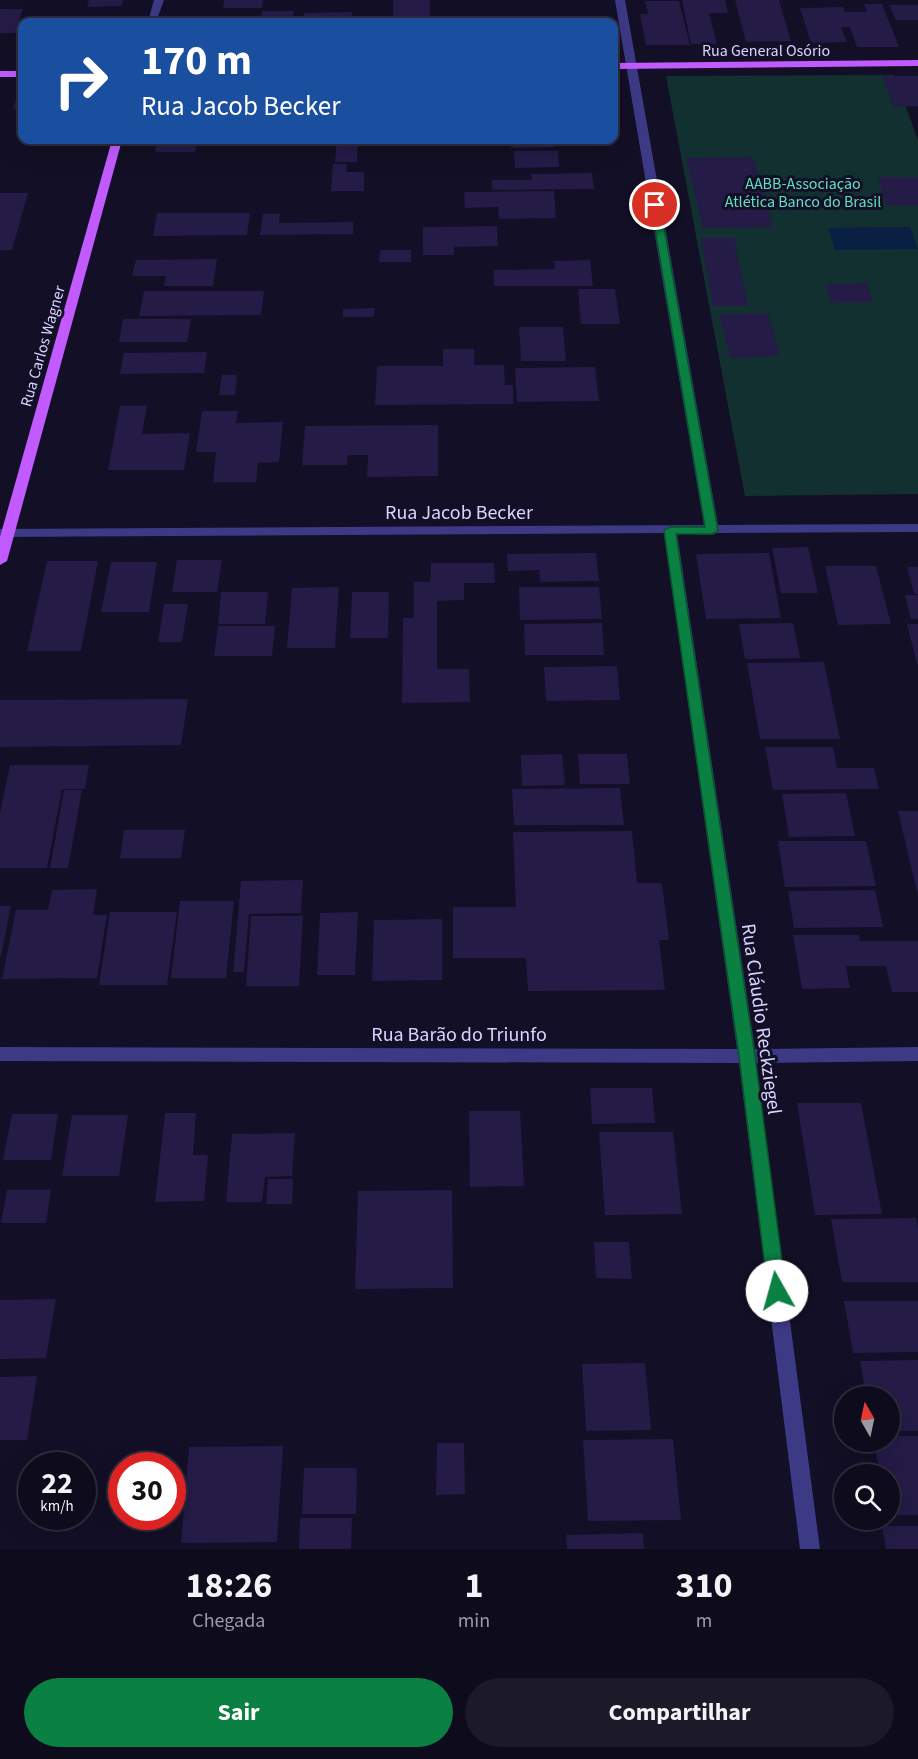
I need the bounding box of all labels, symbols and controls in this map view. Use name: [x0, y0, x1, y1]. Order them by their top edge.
text: 170 m: [141, 31, 252, 91]
street label: Rua General Osório: [702, 40, 830, 62]
icon: right: [42, 42, 120, 120]
text: Rua Jacob Becker: [141, 87, 341, 126]
park label: AABB-Associação Atlética Banco do Brasil: [725, 173, 881, 213]
pin: [629, 179, 680, 230]
icon: arrive: [638, 188, 671, 221]
street label: Rua Carlos Wagner: [15, 283, 71, 409]
street label: Rua Jacob Becker: [385, 499, 533, 527]
street label: Rua Cláudio Reckziegel: [734, 922, 788, 1116]
street label: Rua Barão do Triunfo: [371, 1021, 547, 1049]
position arrow: [745, 1259, 809, 1323]
north arrow: [834, 1386, 900, 1452]
map controls: [834, 1386, 900, 1530]
speed limit sign: 30: [108, 1452, 186, 1530]
text: 22: [41, 1462, 73, 1505]
button: search: [834, 1464, 900, 1530]
text: km/h: [40, 1496, 74, 1517]
text: 18:26: [185, 1560, 272, 1611]
text: 1: [464, 1560, 483, 1611]
text: 310: [676, 1560, 733, 1611]
text: Chegada: [192, 1607, 265, 1635]
text: min: [458, 1607, 490, 1635]
text: m: [696, 1607, 712, 1635]
button: Sair: [24, 1678, 453, 1747]
button: Compartilhar: [465, 1678, 894, 1747]

